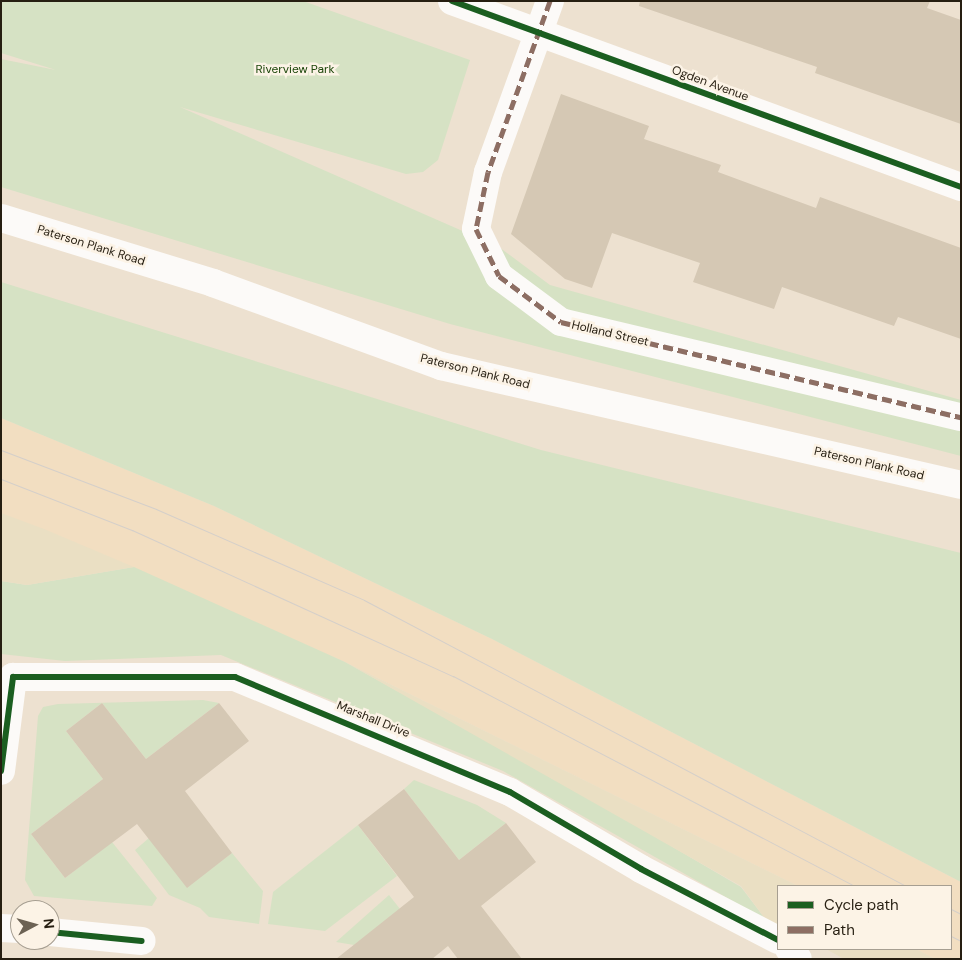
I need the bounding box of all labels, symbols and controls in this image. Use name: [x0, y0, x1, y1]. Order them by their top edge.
park label: Riverview Park: [255, 63, 335, 77]
street label: Ogden Avenue: [670, 63, 750, 105]
street label: Paterson Plank Road: [35, 223, 147, 269]
street label: Holland Street: [570, 318, 650, 350]
street label: Paterson Plank Road: [419, 351, 531, 393]
street label: Paterson Plank Road: [813, 444, 925, 484]
street label: Marshall Drive: [334, 699, 412, 741]
legend: [777, 885, 952, 950]
text: Cycle path: [824, 895, 899, 915]
north arrow: [10, 900, 60, 950]
text: N: [39, 918, 58, 930]
text: Path: [824, 920, 855, 940]

